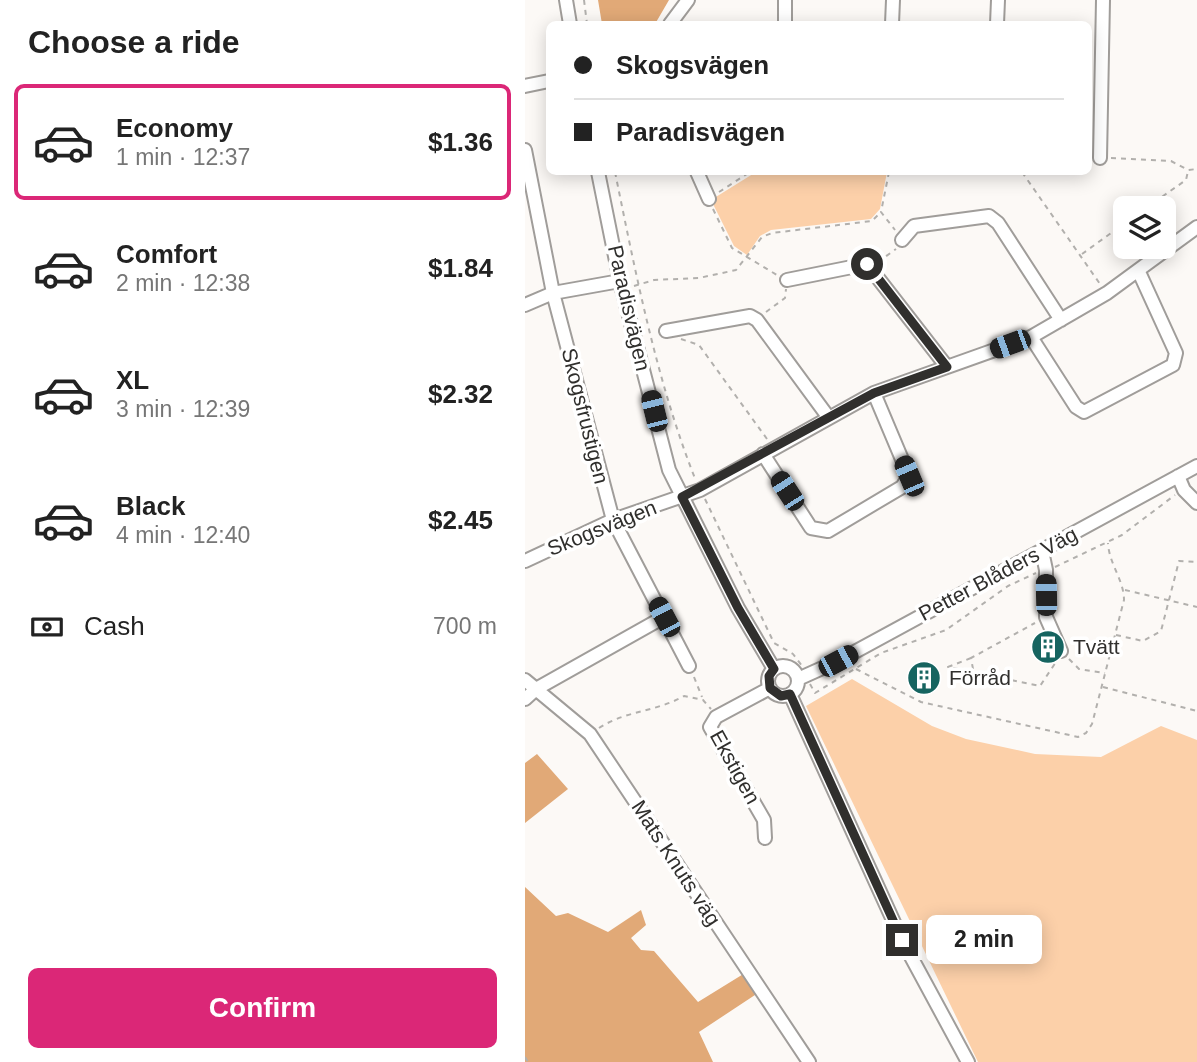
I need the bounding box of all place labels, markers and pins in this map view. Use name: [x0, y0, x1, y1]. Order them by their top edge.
building icon: Tvätt: [1029, 628, 1067, 666]
place label: Tvätt: [1073, 635, 1120, 658]
building icon: Förråd: [905, 659, 943, 697]
place label: Förråd: [949, 666, 1011, 689]

